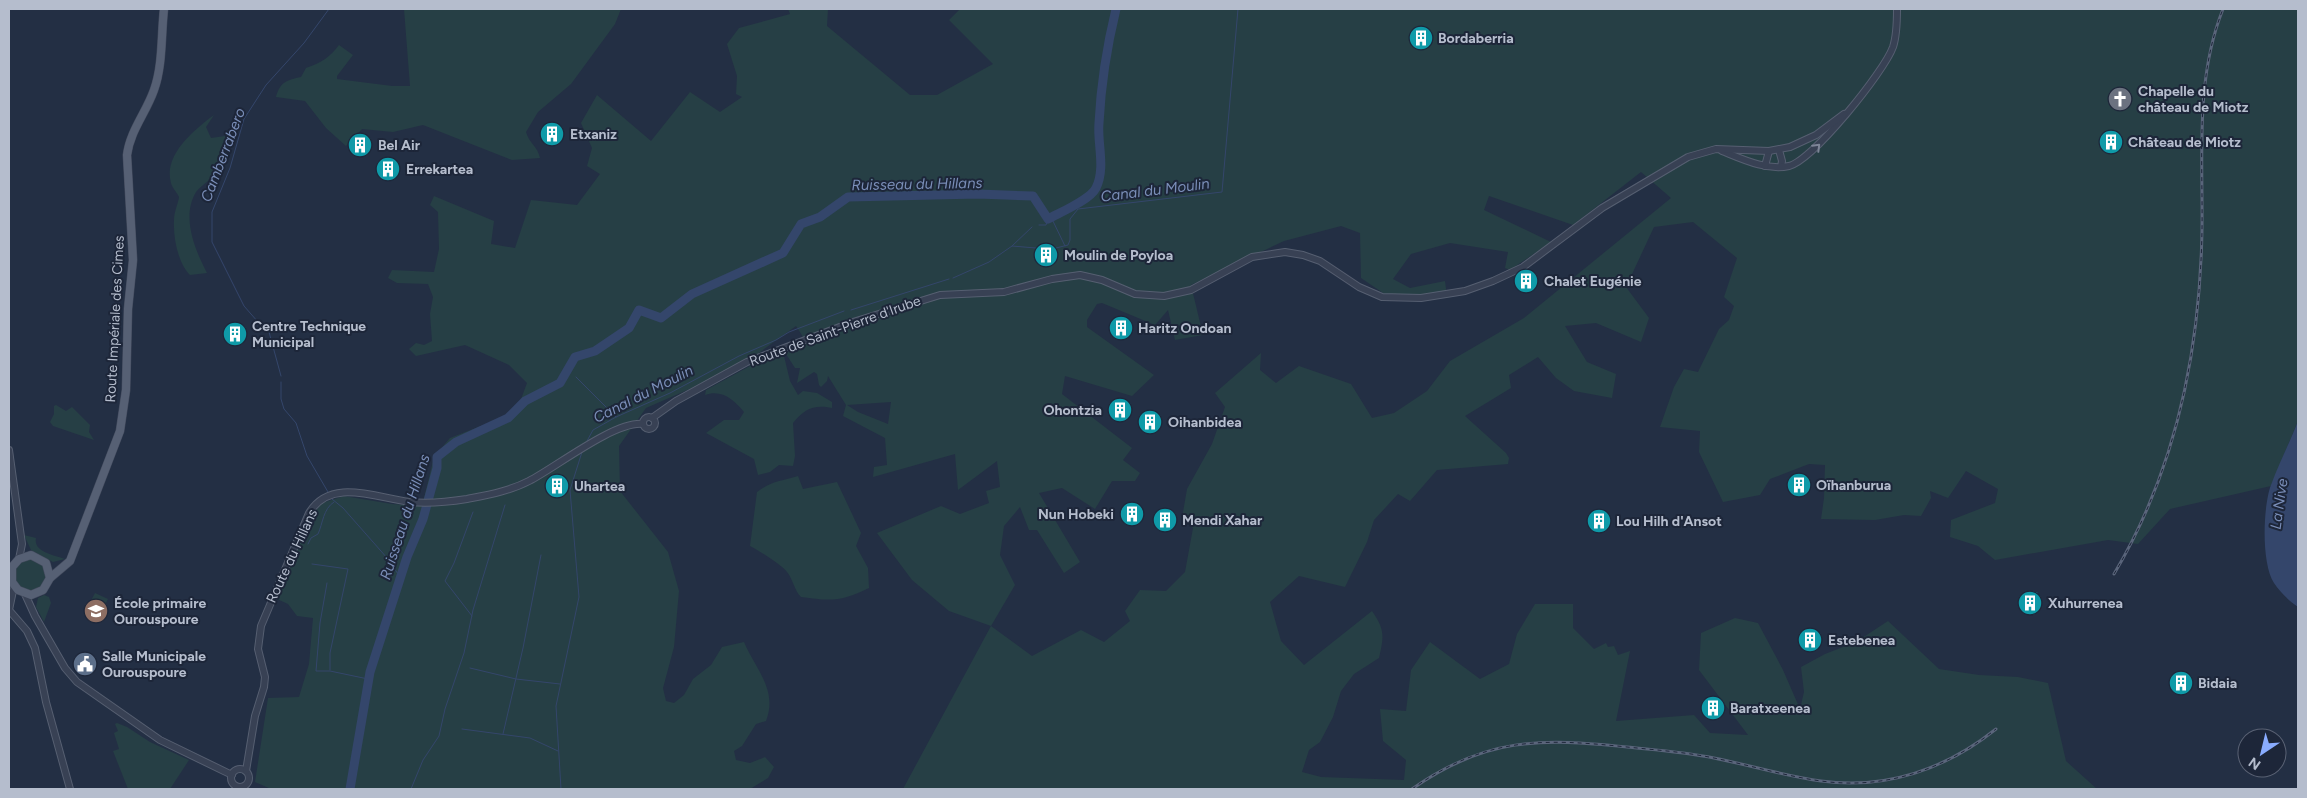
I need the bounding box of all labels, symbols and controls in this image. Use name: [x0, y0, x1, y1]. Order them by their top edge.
building icon: Bordaberria: [1408, 25, 1434, 51]
place label: Bordaberria: [1438, 30, 1514, 47]
place label: Chapelle du château de Miotz: [2138, 83, 2249, 116]
church icon: Chapelle du château de Miotz: [2107, 86, 2133, 112]
water label: Camberrabero: [197, 105, 249, 205]
building icon: Etxaniz: [539, 121, 565, 147]
place label: Etxaniz: [570, 126, 617, 143]
building icon: Château de Miotz: [2098, 129, 2124, 155]
building icon: Bel Air: [347, 132, 373, 158]
place label: Château de Miotz: [2128, 134, 2241, 151]
place label: Bel Air: [378, 137, 421, 154]
one-way arrow: [1811, 144, 1820, 153]
building icon: Errekartea: [375, 156, 401, 182]
place label: Errekartea: [406, 161, 473, 178]
water label: Ruisseau du Hillans: [851, 174, 983, 194]
water label: Canal du Moulin: [1099, 174, 1211, 206]
street label: Route Impériale des Cimes: [102, 235, 128, 403]
building icon: Moulin de Poyloa: [1033, 242, 1059, 268]
place label: Moulin de Poyloa: [1064, 247, 1173, 264]
building icon: Chalet Eugénie: [1513, 268, 1539, 294]
place label: Chalet Eugénie: [1544, 273, 1642, 290]
street label: Route de Saint-Pierre d'Irube: [747, 292, 923, 370]
building icon: Haritz Ondoan: [1108, 315, 1134, 341]
place label: Centre Technique Municipal: [252, 318, 366, 351]
place label: Haritz Ondoan: [1138, 320, 1231, 337]
building icon: Centre Technique Municipal: [222, 321, 248, 347]
water label: Canal du Moulin: [590, 361, 696, 427]
building icon: Ohontzia: [1107, 397, 1133, 423]
place label: Ohontzia: [1043, 402, 1102, 419]
building icon: Oihanbidea: [1137, 409, 1163, 435]
place label: Oihanbidea: [1168, 414, 1242, 431]
water label: Ruisseau du Hillans: [376, 452, 434, 582]
building icon: Oïhanburua: [1786, 472, 1812, 498]
building icon: Uhartea: [544, 473, 570, 499]
place label: Oïhanburua: [1816, 477, 1891, 494]
water label: La Nive: [2267, 477, 2291, 531]
place label: Uhartea: [574, 478, 625, 495]
building icon: Nun Hobeki: [1119, 501, 1145, 527]
street label: Route du Hillans: [263, 506, 321, 606]
place label: Nun Hobeki: [1038, 506, 1114, 523]
building icon: Mendi Xahar: [1152, 507, 1178, 533]
building icon: Lou Hilh d'Ansot: [1586, 508, 1612, 534]
place label: Mendi Xahar: [1182, 512, 1263, 529]
place label: Lou Hilh d'Ansot: [1616, 513, 1722, 530]
building icon: Xuhurrenea: [2017, 590, 2043, 616]
place label: École primaire Ourouspoure: [114, 595, 207, 628]
place label: Xuhurrenea: [2048, 595, 2123, 612]
school or university icon: École primaire Ourouspoure: [83, 598, 109, 624]
building icon: Estebenea: [1797, 627, 1823, 653]
place label: Estebenea: [1828, 632, 1895, 649]
place label: Salle Municipale Ourouspoure: [102, 648, 206, 681]
public building icon: Salle Municipale Ourouspoure: [72, 651, 98, 677]
building icon: Bidaia: [2168, 670, 2194, 696]
place label: Bidaia: [2198, 675, 2237, 692]
building icon: Baratxeenea: [1700, 695, 1726, 721]
place label: Baratxeenea: [1730, 700, 1810, 717]
north arrow: [2237, 728, 2287, 778]
text: N: [2246, 753, 2264, 773]

